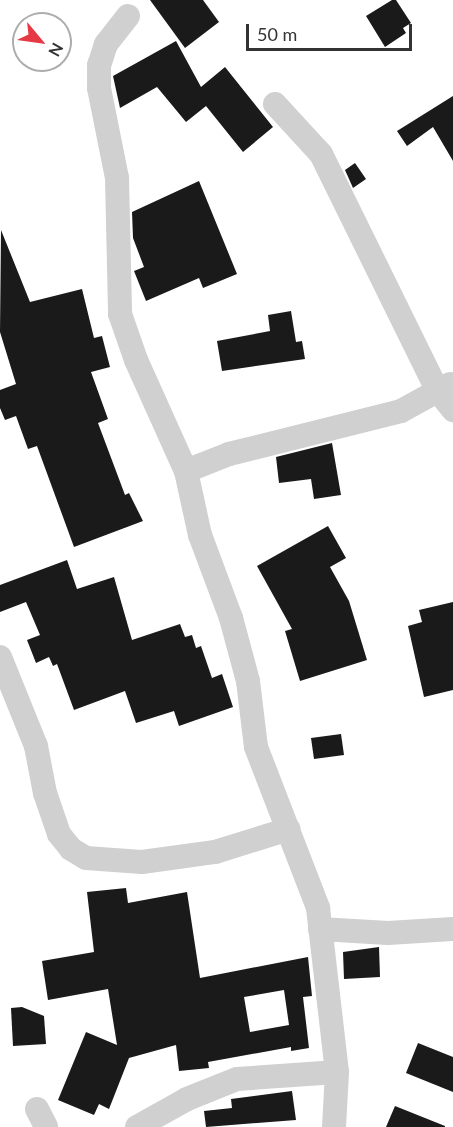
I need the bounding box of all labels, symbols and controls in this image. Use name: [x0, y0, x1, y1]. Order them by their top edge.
north arrow: [12, 12, 72, 72]
scale bar: [249, 12, 416, 50]
text: 50 m: [257, 23, 297, 45]
text: N: [45, 40, 68, 60]

